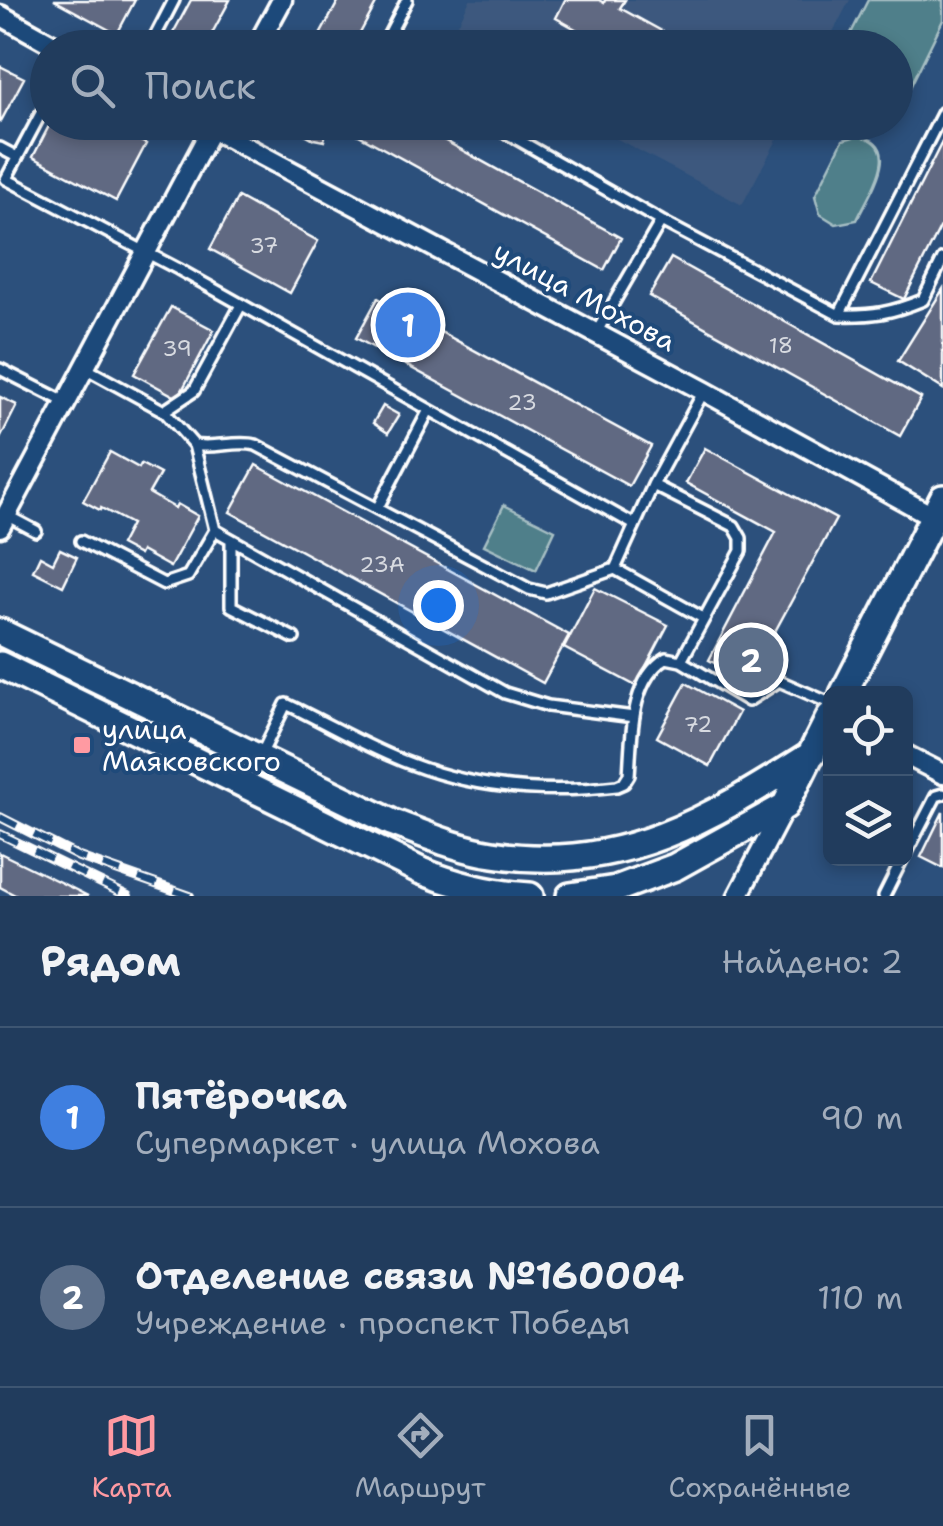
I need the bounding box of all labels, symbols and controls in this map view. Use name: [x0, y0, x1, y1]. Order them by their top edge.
search box: [30, 30, 913, 140]
icon: search: [65, 58, 120, 113]
text: Поиск: [145, 60, 256, 111]
house number: 37: [250, 231, 278, 260]
street label: улица Мохова: [487, 232, 683, 360]
pin: 1: [376, 288, 440, 362]
house number: 18: [769, 331, 793, 360]
house number: 39: [162, 334, 192, 363]
house number: 23: [507, 388, 537, 417]
house number: 23А: [359, 550, 405, 579]
your location: [413, 580, 464, 631]
pin: 2: [718, 622, 784, 698]
map controls: [823, 686, 913, 866]
button: locate: [823, 686, 913, 776]
place label: улица Маяковского: [102, 710, 281, 780]
house number: 72: [684, 710, 713, 739]
marker: улица Маяковского: [71, 734, 93, 756]
button: layers: [823, 776, 913, 866]
text: Рядом: [40, 933, 181, 989]
text: Найдено: 2: [722, 940, 903, 983]
text: Пятёрочка: [135, 1070, 347, 1121]
text: 1: [65, 1096, 80, 1139]
text: 90 m: [820, 1096, 903, 1139]
text: Супермаркет · улица Мохова: [135, 1121, 600, 1164]
text: Отделение связи №160004: [135, 1250, 684, 1301]
text: 2: [61, 1276, 84, 1319]
text: 110 m: [817, 1276, 903, 1319]
text: Учреждение · проспект Победы: [135, 1301, 630, 1344]
tab: Карта: [92, 1408, 172, 1506]
tab: Маршрут: [355, 1408, 485, 1506]
tab: Сохранённые: [669, 1408, 851, 1506]

